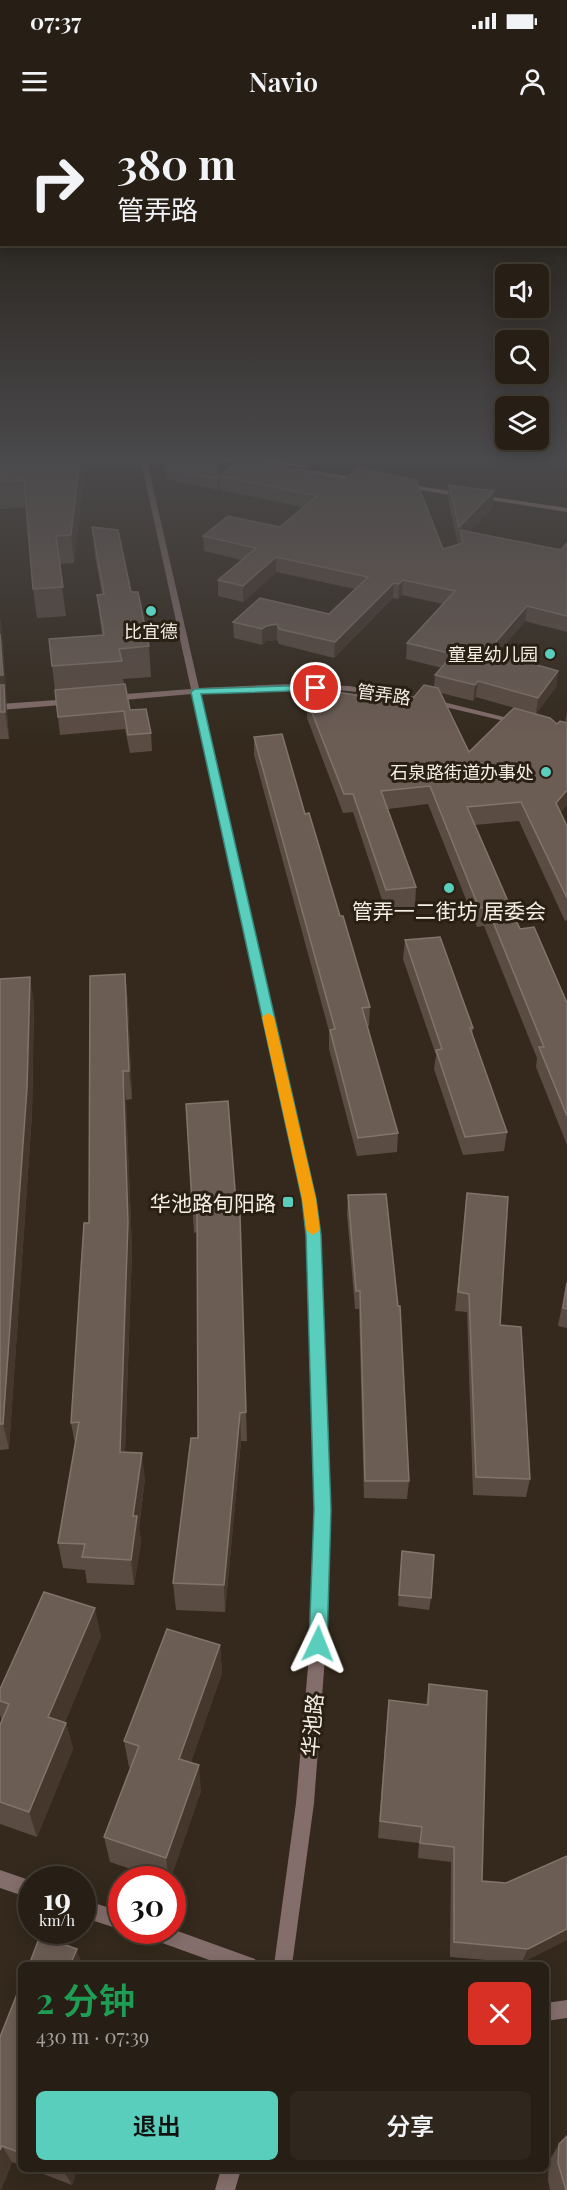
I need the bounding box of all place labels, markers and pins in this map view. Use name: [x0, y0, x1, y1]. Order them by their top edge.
marker: 比宜德: [144, 604, 158, 618]
place label: 比宜德: [124, 619, 178, 643]
place label: 童星幼儿园: [448, 642, 538, 666]
marker: 童星幼儿园: [543, 647, 557, 661]
pin: [290, 662, 341, 713]
place label: 石泉路街道办事处: [390, 760, 534, 784]
marker: 石泉路街道办事处: [539, 765, 553, 779]
marker: 管弄一二街坊 居委会: [442, 881, 456, 895]
place label: 管弄一二街坊 居委会: [352, 896, 546, 924]
place label: 华池路旬阳路: [150, 1188, 276, 1216]
marker: 华池路旬阳路: [281, 1195, 295, 1209]

